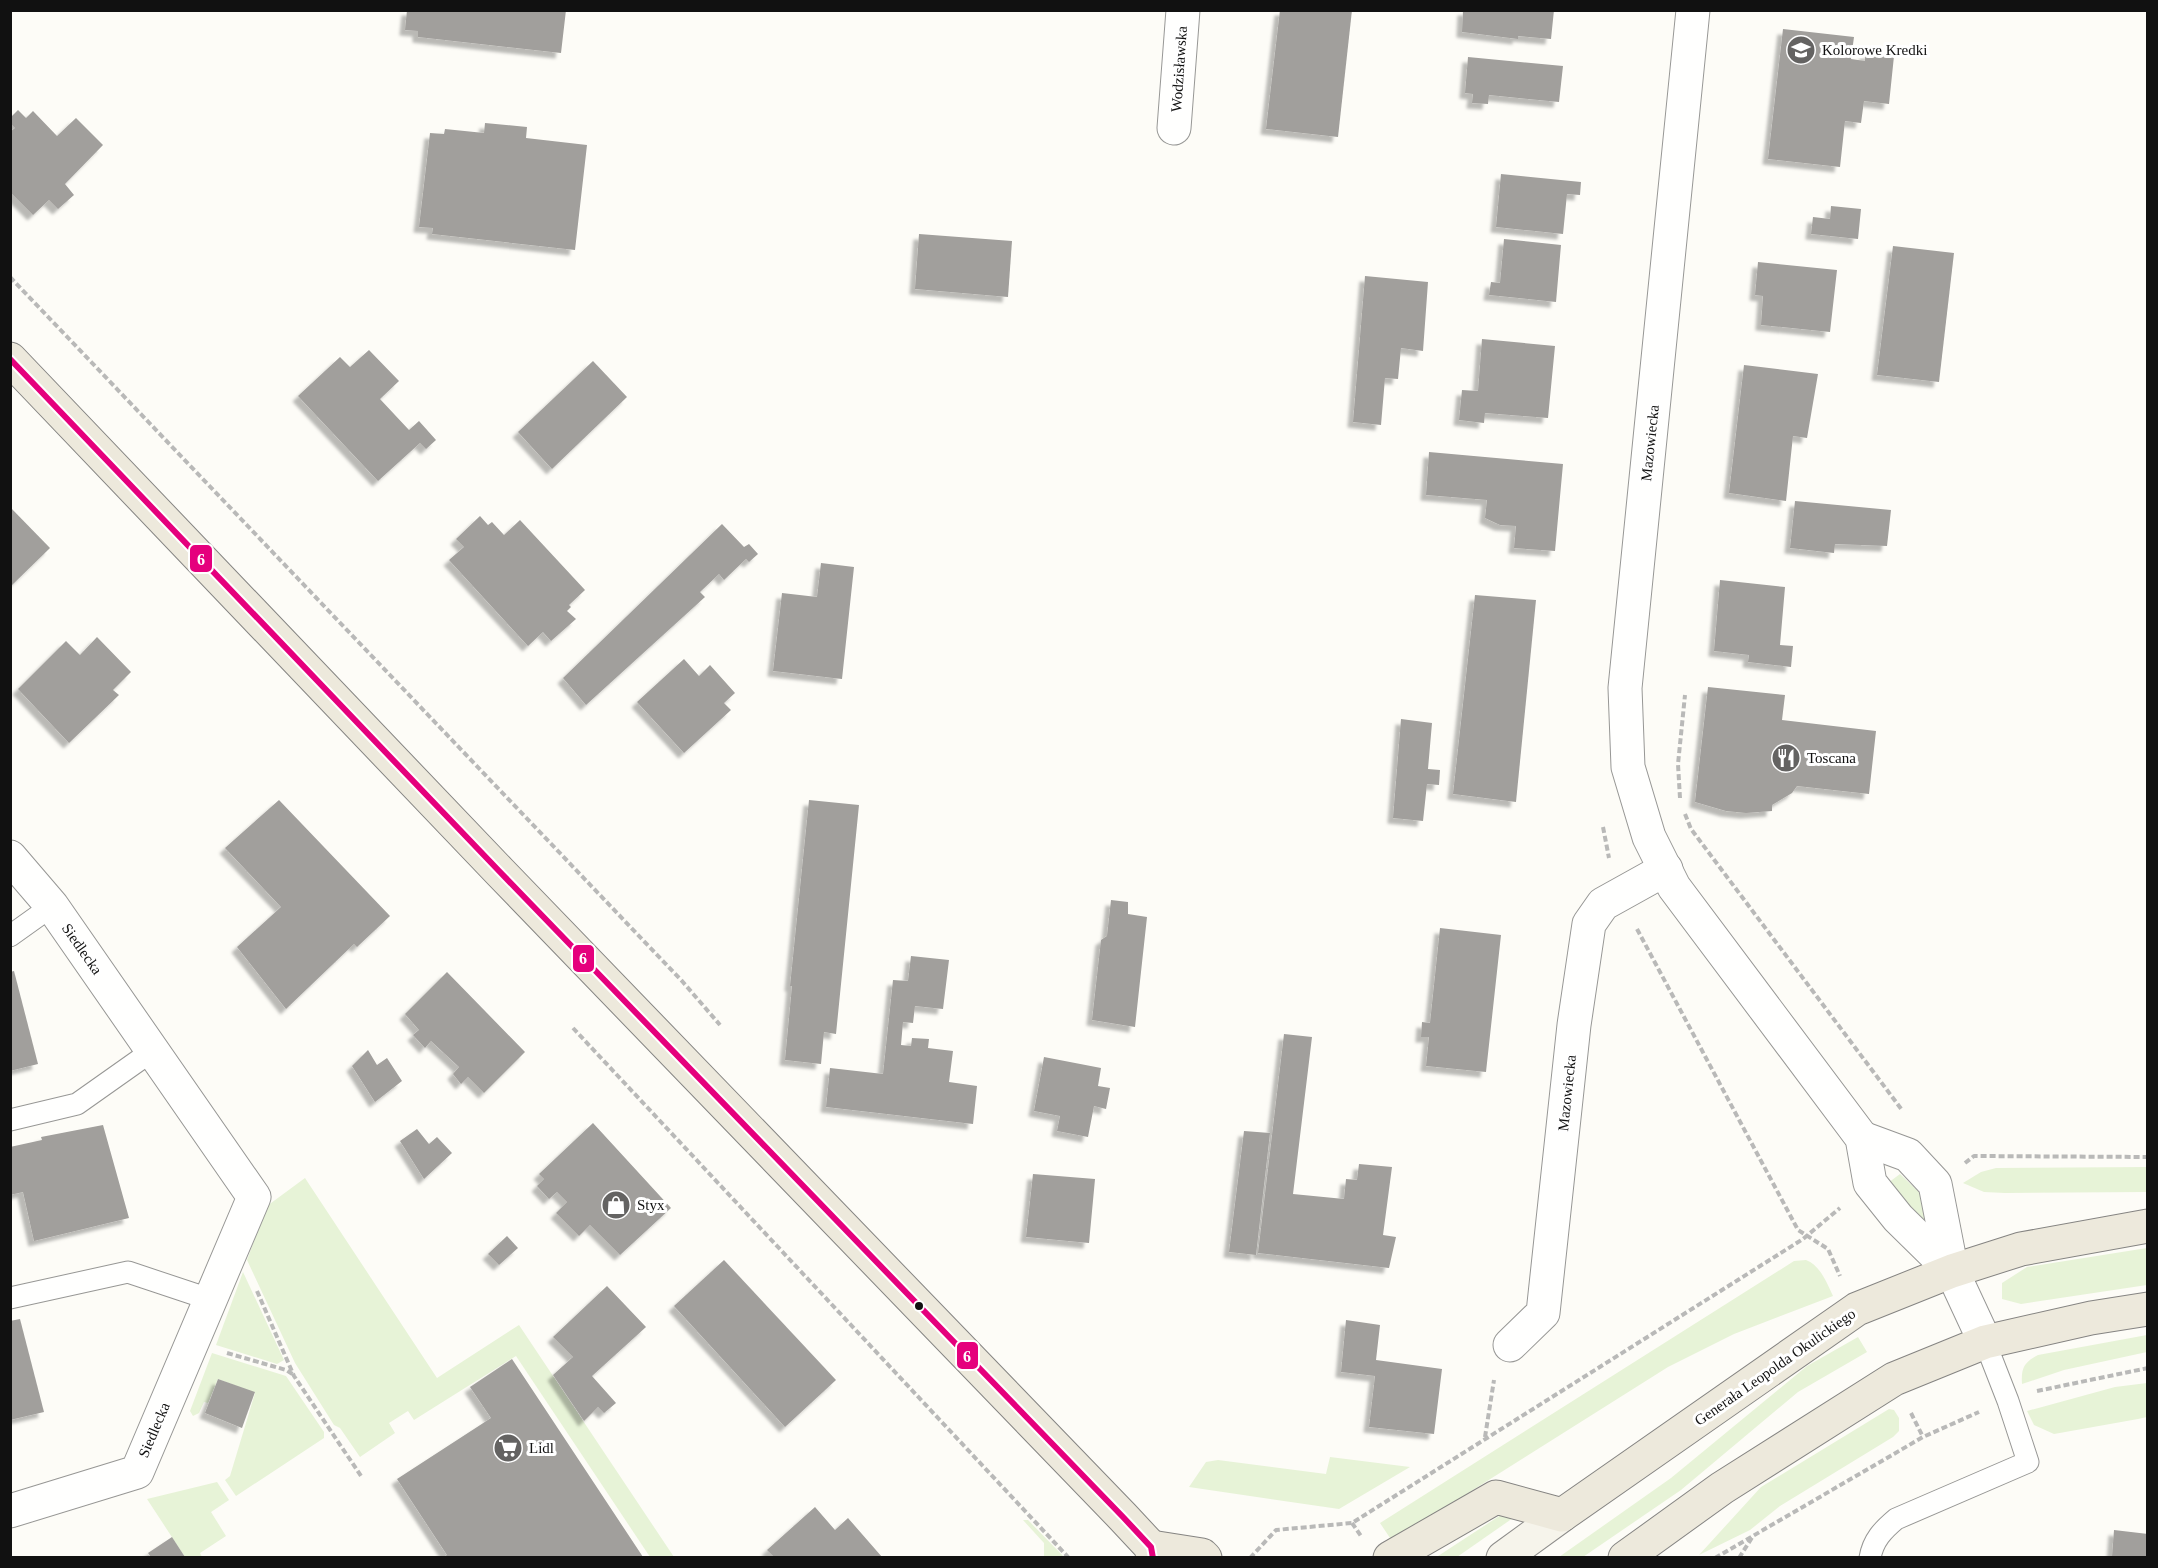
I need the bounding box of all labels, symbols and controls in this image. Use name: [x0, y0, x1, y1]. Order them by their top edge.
street label: Wodzisławska: [1168, 25, 1190, 113]
school or university icon: Kolorowe Kredki: [1785, 34, 1817, 66]
place label: Kolorowe Kredki: [1822, 42, 1927, 58]
street label: Mazowiecka: [1638, 404, 1662, 482]
line badge: 6: [189, 544, 213, 573]
text: 6: [197, 551, 205, 568]
restaurant icon: Toscana: [1770, 742, 1802, 774]
place label: Toscana: [1807, 750, 1856, 766]
street label: Siedlecka: [59, 921, 105, 978]
line badge: 6: [572, 944, 595, 973]
text: 6: [579, 950, 587, 967]
street label: Mazowiecka: [1555, 1054, 1579, 1132]
shop icon: Styx: [600, 1189, 632, 1221]
place label: Styx: [637, 1197, 665, 1213]
unlabelled marker: [913, 1300, 925, 1312]
street label: Generała Leopolda Okulickiego: [1692, 1305, 1858, 1429]
line badge: 6: [956, 1341, 979, 1370]
text: 6: [963, 1348, 971, 1365]
street label: Siedlecka: [135, 1400, 173, 1460]
supermarket icon: Lidl: [492, 1432, 524, 1464]
place label: Lidl: [529, 1440, 554, 1456]

